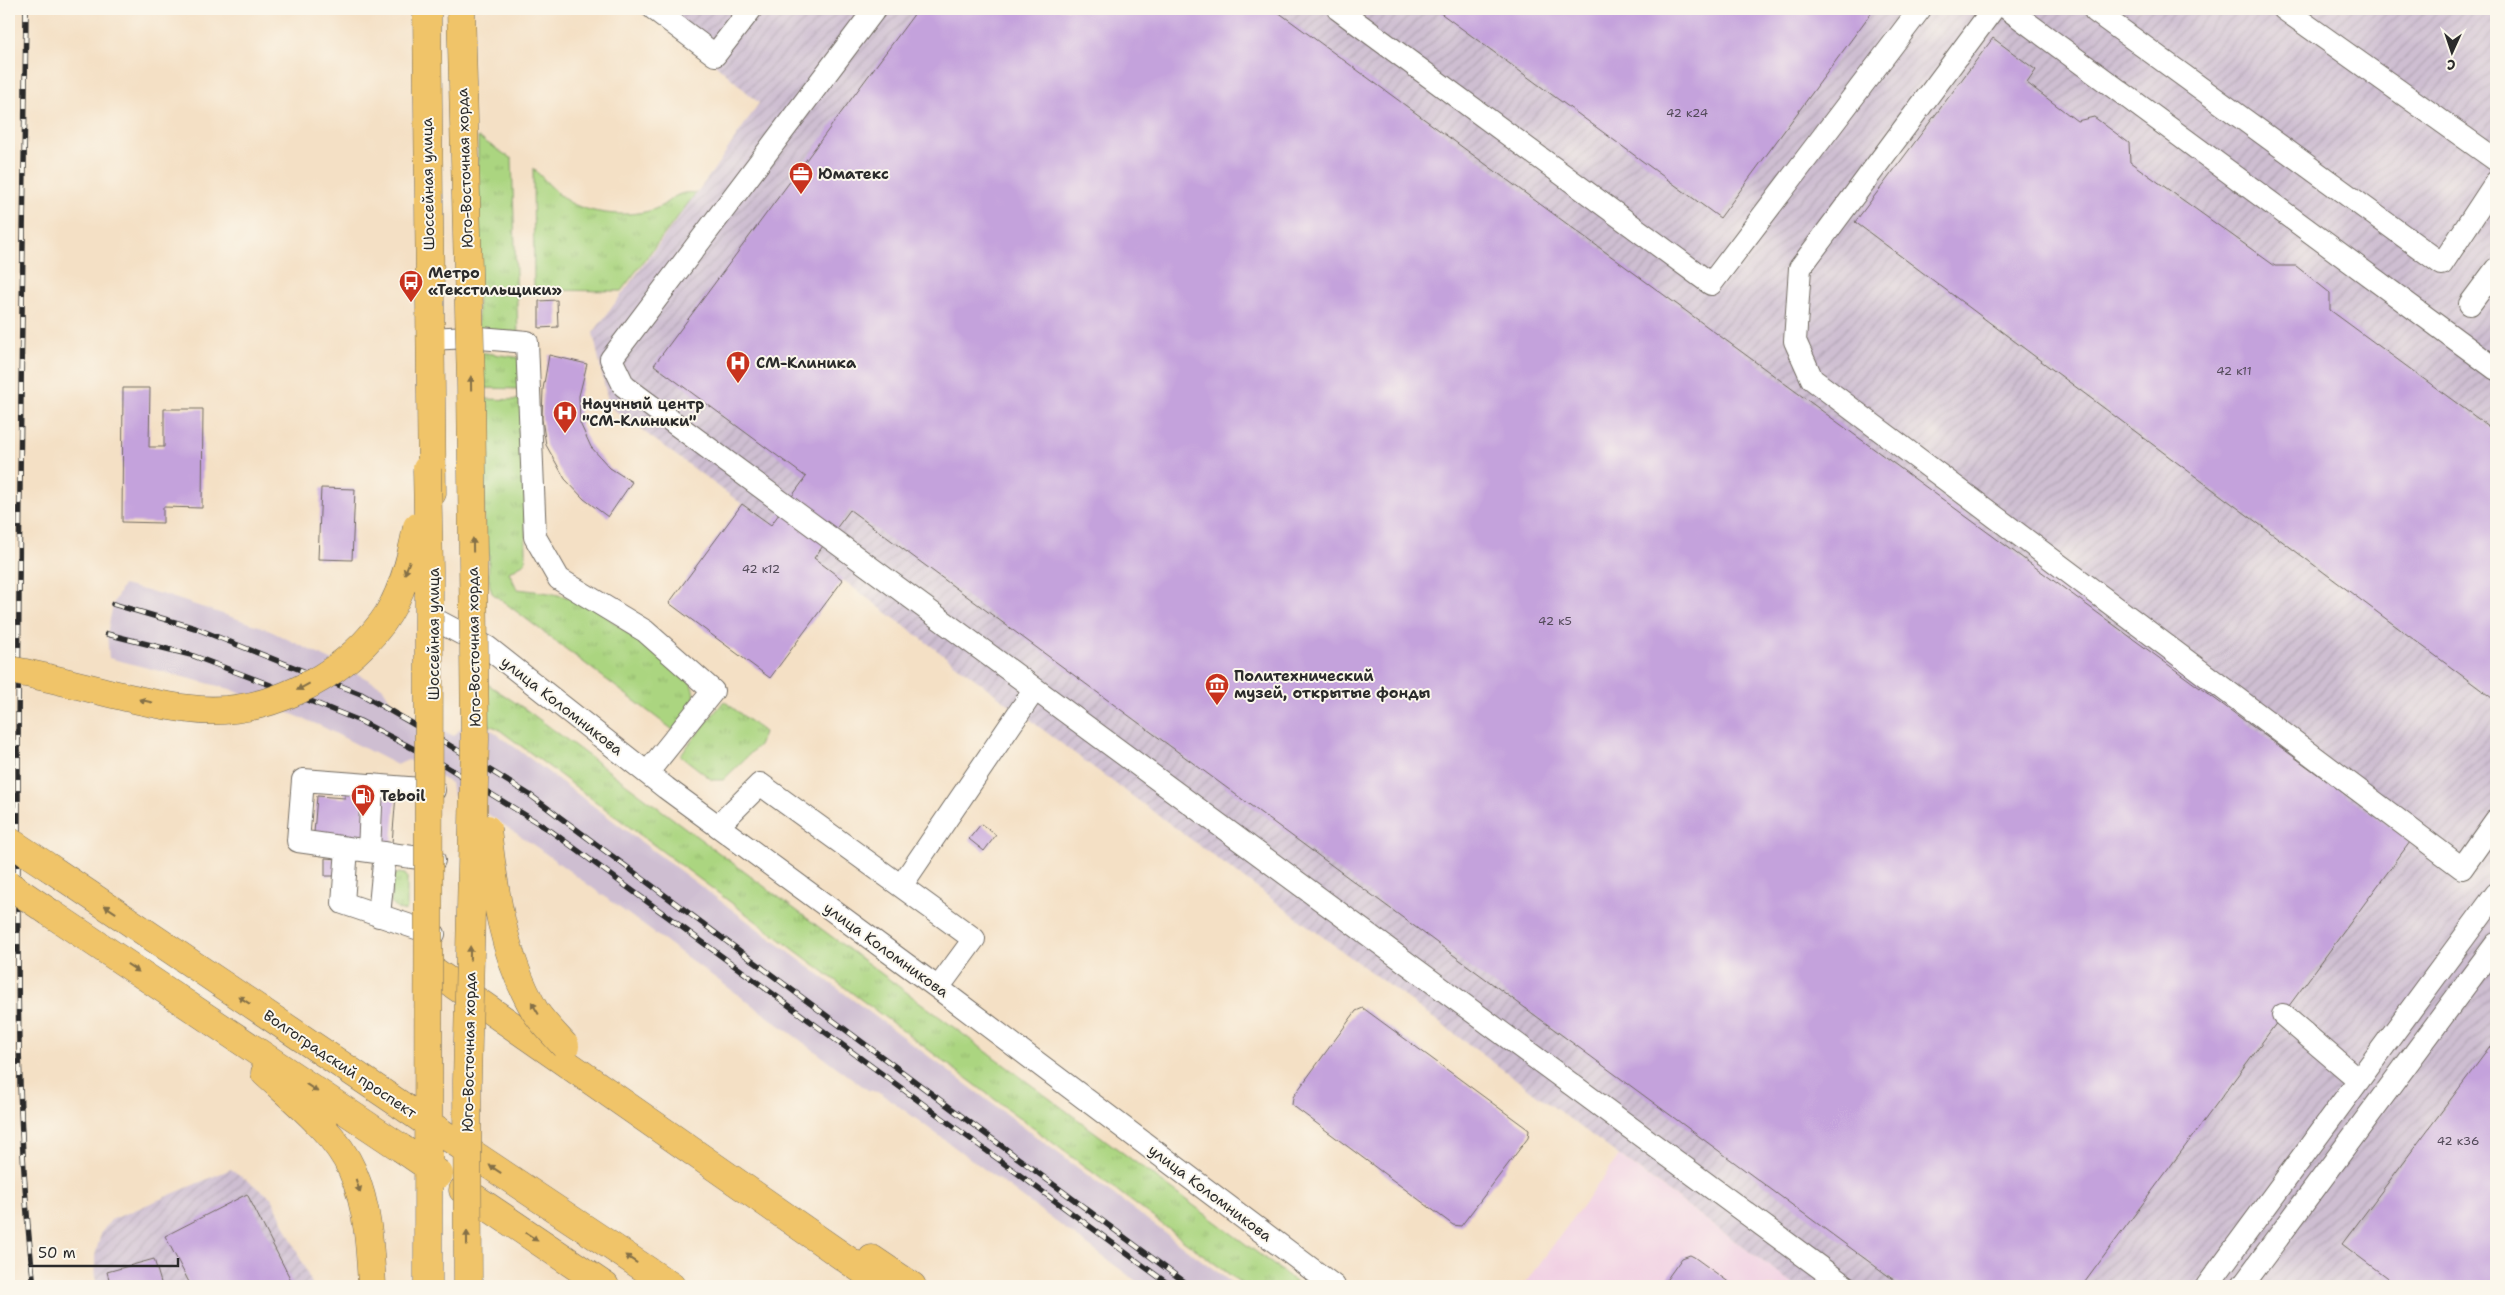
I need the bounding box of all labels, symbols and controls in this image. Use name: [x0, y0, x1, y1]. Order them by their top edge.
north arrow: [2428, 28, 2478, 78]
text: С: [2447, 56, 2456, 74]
street label: Юго-Восточная хорда: [452, 87, 478, 248]
house number: 42 к24: [1666, 105, 1708, 121]
street label: Шоссейная улица: [417, 117, 439, 250]
office icon: Юматекс: [788, 161, 814, 195]
place label: Юматекс: [818, 164, 889, 184]
place label: Метро «Текстильщики»: [428, 263, 562, 300]
bus stop icon: Метро «Текстильщики»: [398, 269, 424, 303]
hospital icon: СМ-Клиника: [725, 350, 751, 384]
place label: СМ-Клиника: [756, 353, 857, 373]
house number: 42 к11: [2216, 363, 2252, 379]
one-way arrow: [467, 374, 475, 390]
place label: Научный центр "СМ-Клиники": [582, 394, 704, 431]
hospital icon: Научный центр "СМ-Клиники": [552, 400, 578, 434]
one-way arrow: [469, 537, 477, 553]
one-way arrow: [403, 561, 411, 576]
house number: 42 к12: [742, 561, 780, 577]
street label: Юго-Восточная хорда: [463, 566, 485, 727]
street label: Шоссейная улица: [424, 567, 444, 700]
house number: 42 к5: [1538, 613, 1572, 629]
street label: улица Коломникова: [497, 652, 628, 760]
place label: Политехнический музей, открытые фонды: [1234, 666, 1430, 703]
museum icon: Политехнический музей, открытые фонды: [1204, 672, 1230, 706]
one-way arrow: [296, 683, 311, 691]
one-way arrow: [138, 697, 153, 705]
fuel station icon: Teboil: [350, 783, 376, 817]
place label: Teboil: [380, 786, 426, 806]
street label: улица Коломникова: [819, 898, 953, 1003]
one-way arrow: [103, 904, 117, 914]
one-way arrow: [466, 944, 474, 960]
one-way arrow: [127, 964, 140, 973]
street label: Юго-Восточная хорда: [458, 971, 480, 1132]
one-way arrow: [238, 995, 251, 1005]
one-way arrow: [531, 1001, 539, 1016]
street label: Волгоградский проспект: [260, 1005, 421, 1123]
one-way arrow: [305, 1084, 318, 1093]
house number: 42 к36: [2437, 1133, 2479, 1149]
street label: улица Коломникова: [1144, 1140, 1276, 1246]
one-way arrow: [489, 1164, 502, 1174]
one-way arrow: [354, 1179, 362, 1194]
one-way arrow: [463, 1229, 471, 1245]
one-way arrow: [525, 1232, 539, 1242]
scale bar: [30, 1235, 178, 1267]
text: 50 m: [38, 1243, 76, 1263]
one-way arrow: [624, 1254, 637, 1264]

